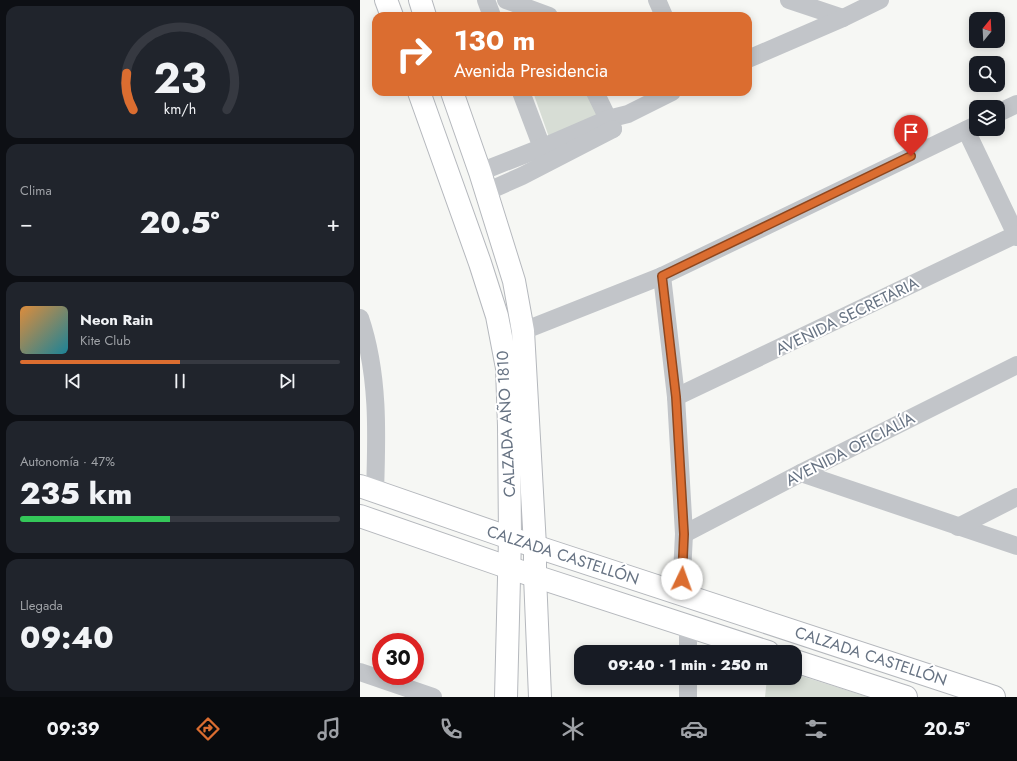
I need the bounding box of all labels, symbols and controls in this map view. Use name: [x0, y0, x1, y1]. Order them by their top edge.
north arrow: [969, 12, 1005, 48]
map controls: [969, 12, 1005, 136]
text: 130 m: [454, 20, 536, 61]
icon: right: [388, 28, 440, 80]
text: 23: [153, 48, 207, 109]
button: search: [969, 56, 1005, 92]
text: Avenida Presidencia: [454, 58, 608, 84]
text: km/h: [164, 99, 196, 119]
button: layers: [969, 100, 1005, 136]
pin: [894, 115, 928, 156]
icon: arrive: [900, 121, 922, 143]
text: Clima: [20, 181, 52, 200]
text: 20.5°: [140, 201, 220, 244]
text: −: [20, 207, 33, 239]
text: +: [326, 207, 340, 239]
street label: AVENIDA SECRETARIA: [772, 271, 923, 361]
text: Neon Rain: [80, 309, 153, 331]
text: Kite Club: [80, 331, 131, 350]
street label: CALZADA AÑO 1810: [491, 350, 521, 498]
icon: previous: [62, 370, 84, 392]
icon: pause: [169, 370, 191, 392]
icon: next: [276, 370, 298, 392]
street label: AVENIDA OFICIALÍA: [781, 406, 919, 492]
text: Autonomía · 47%: [20, 452, 115, 471]
text: 235 km: [20, 472, 132, 515]
street label: CALZADA CASTELLÓN: [484, 520, 642, 590]
position arrow: [661, 558, 703, 600]
text: Llegada: [20, 596, 63, 615]
text: 09:40: [20, 616, 114, 659]
street label: CALZADA CASTELLÓN: [792, 621, 950, 691]
speed limit sign: 30: [372, 633, 424, 685]
text: 09:40 · 1 min · 250 m: [608, 654, 768, 676]
icon: directions: [194, 715, 222, 743]
icon: music: [315, 715, 343, 743]
icon: phone: [437, 715, 465, 743]
icon: climate: [559, 715, 587, 743]
icon: car: [680, 715, 708, 743]
icon: filters: [802, 715, 830, 743]
text: 09:39: [47, 716, 100, 742]
text: 20.5°: [924, 716, 970, 742]

